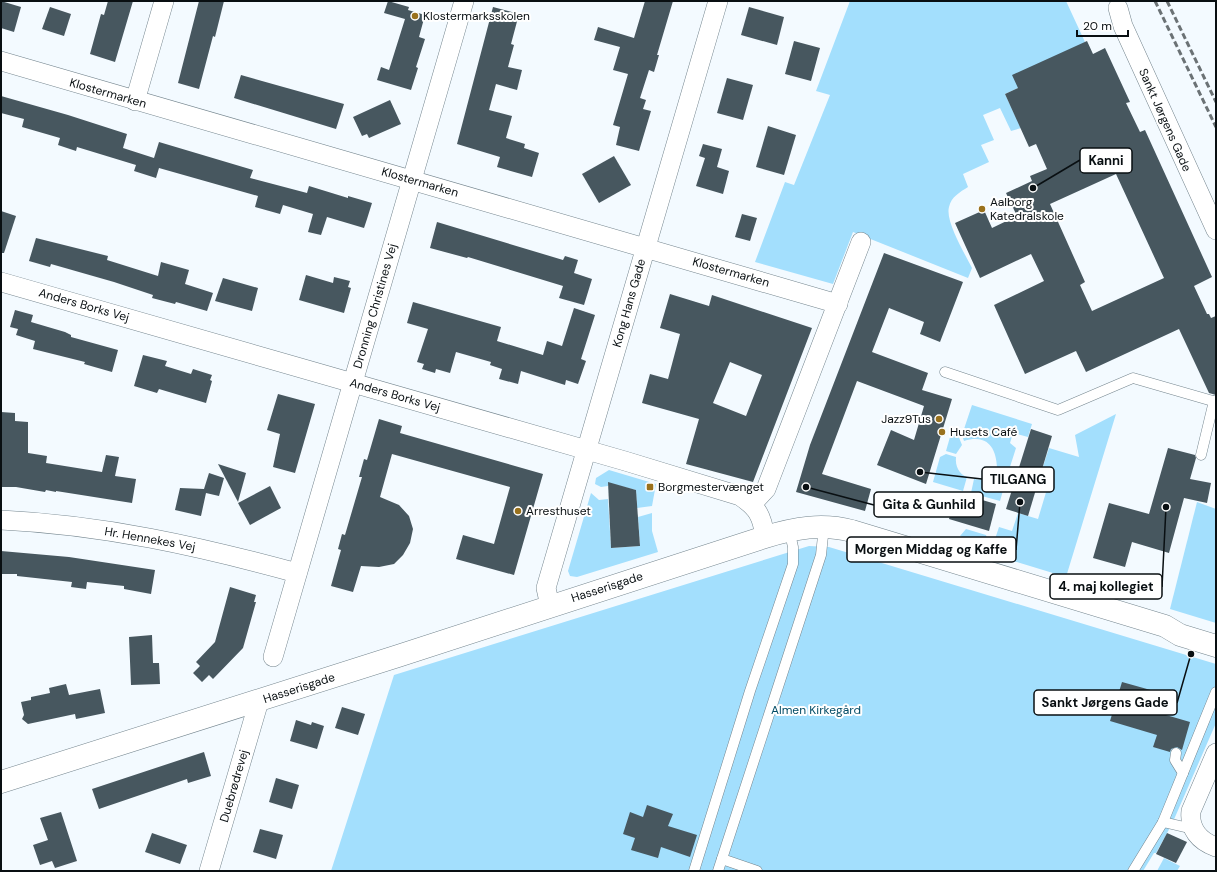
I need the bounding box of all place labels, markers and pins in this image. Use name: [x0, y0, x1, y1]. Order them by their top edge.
place label: Klostermarksskolen: [423, 8, 530, 24]
marker: Klostermarksskolen: [410, 11, 420, 21]
callout: Kanni: [1080, 148, 1132, 173]
place label: Aalborg Katedralskole: [990, 194, 1064, 224]
marker: Aalborg Katedralskole: [977, 204, 987, 214]
place label: Jazz9Tus: [881, 411, 931, 427]
marker: Jazz9Tus: [934, 414, 944, 424]
place label: Husets Café: [950, 424, 1018, 440]
marker: Husets Café: [937, 427, 947, 437]
callout: TILGANG: [982, 467, 1054, 492]
place label: Borgmestervænget: [658, 479, 764, 495]
marker: Borgmestervænget: [645, 482, 655, 492]
callout: Gita & Gunhild: [874, 492, 983, 517]
place label: Arresthuset: [526, 503, 591, 519]
marker: Arresthuset: [513, 506, 523, 516]
callout: Morgen Middag og Kaffe: [847, 537, 1016, 562]
callout: 4. maj kollegiet: [1050, 574, 1162, 599]
callout: Sankt Jørgens Gade: [1034, 690, 1177, 715]

